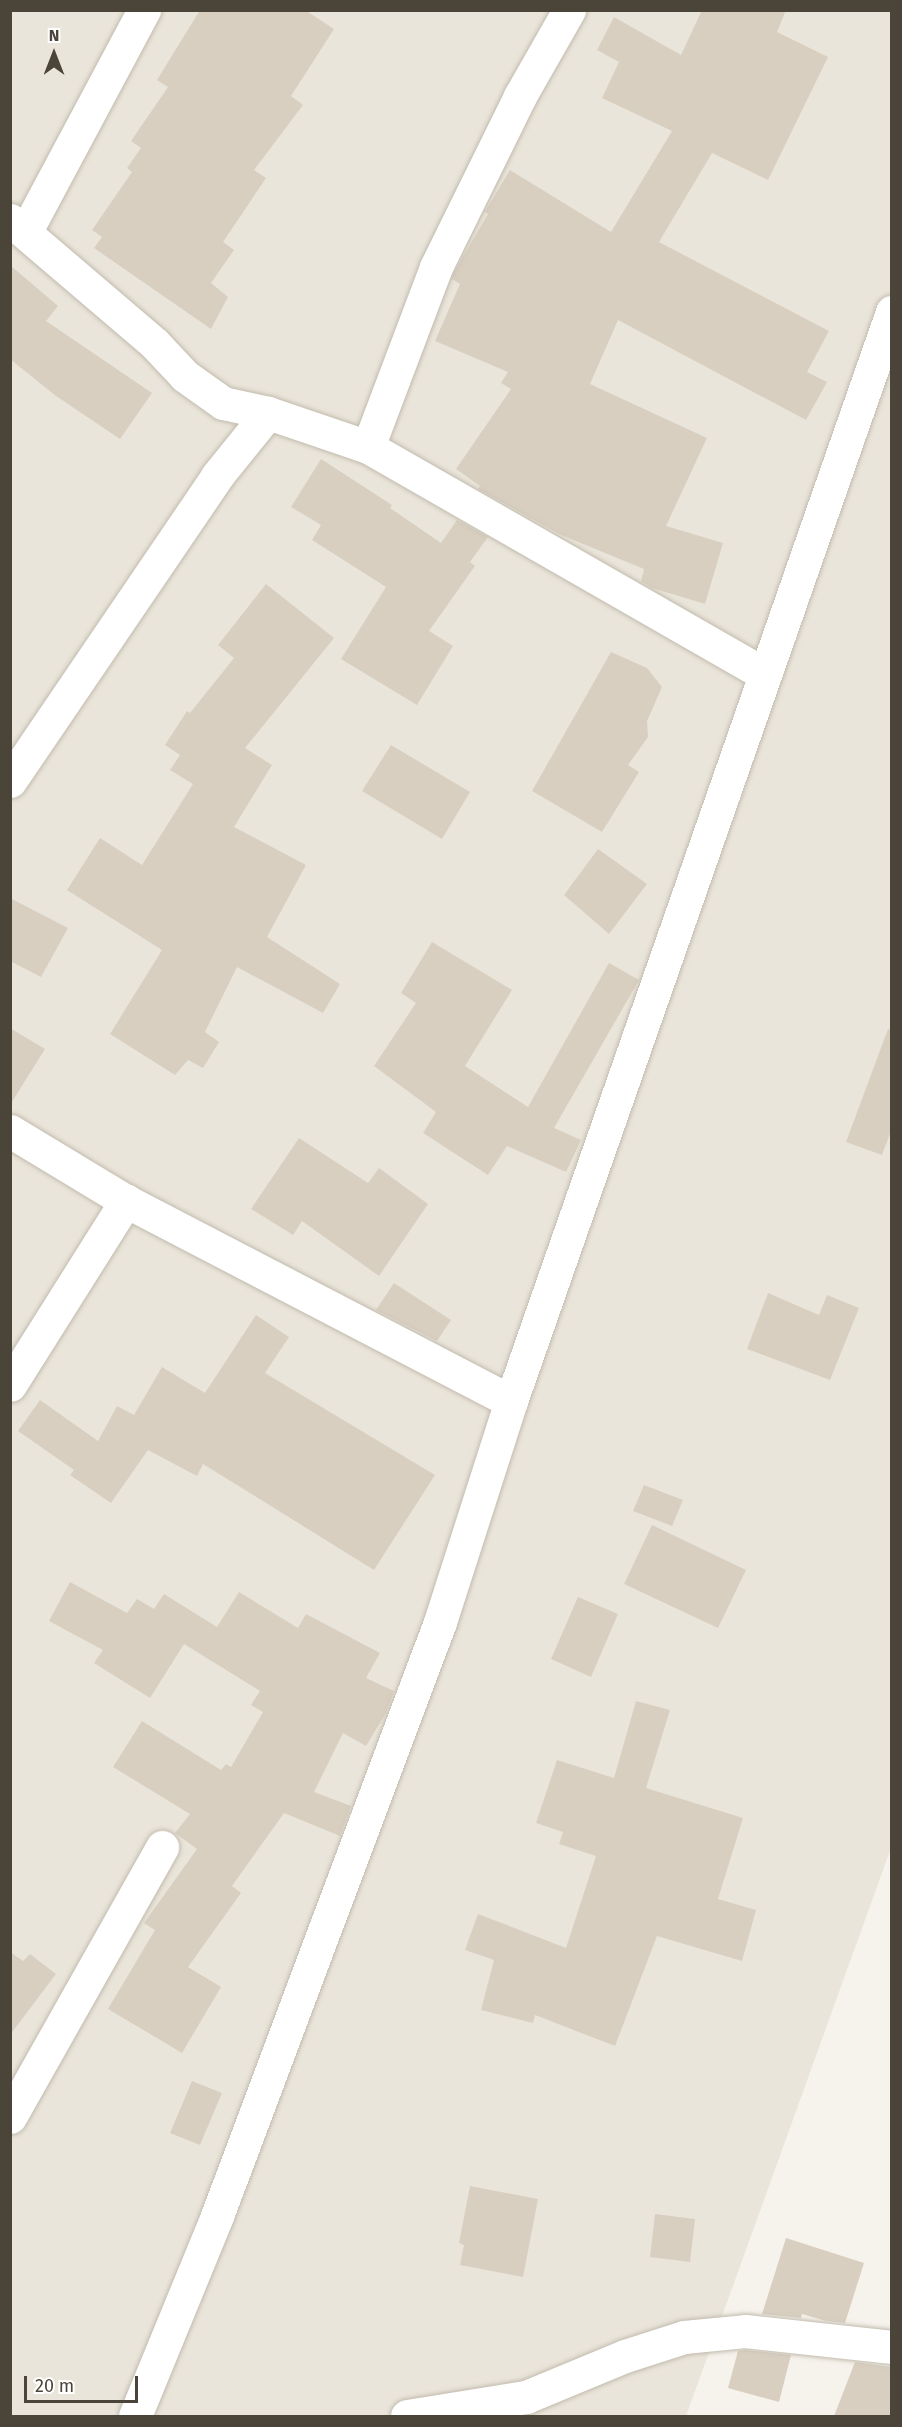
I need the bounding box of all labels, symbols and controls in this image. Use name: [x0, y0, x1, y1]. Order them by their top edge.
north arrow: [24, 24, 84, 84]
text: N: [49, 26, 59, 45]
scale bar: [27, 2364, 141, 2402]
text: 20 m: [35, 2375, 74, 2397]

